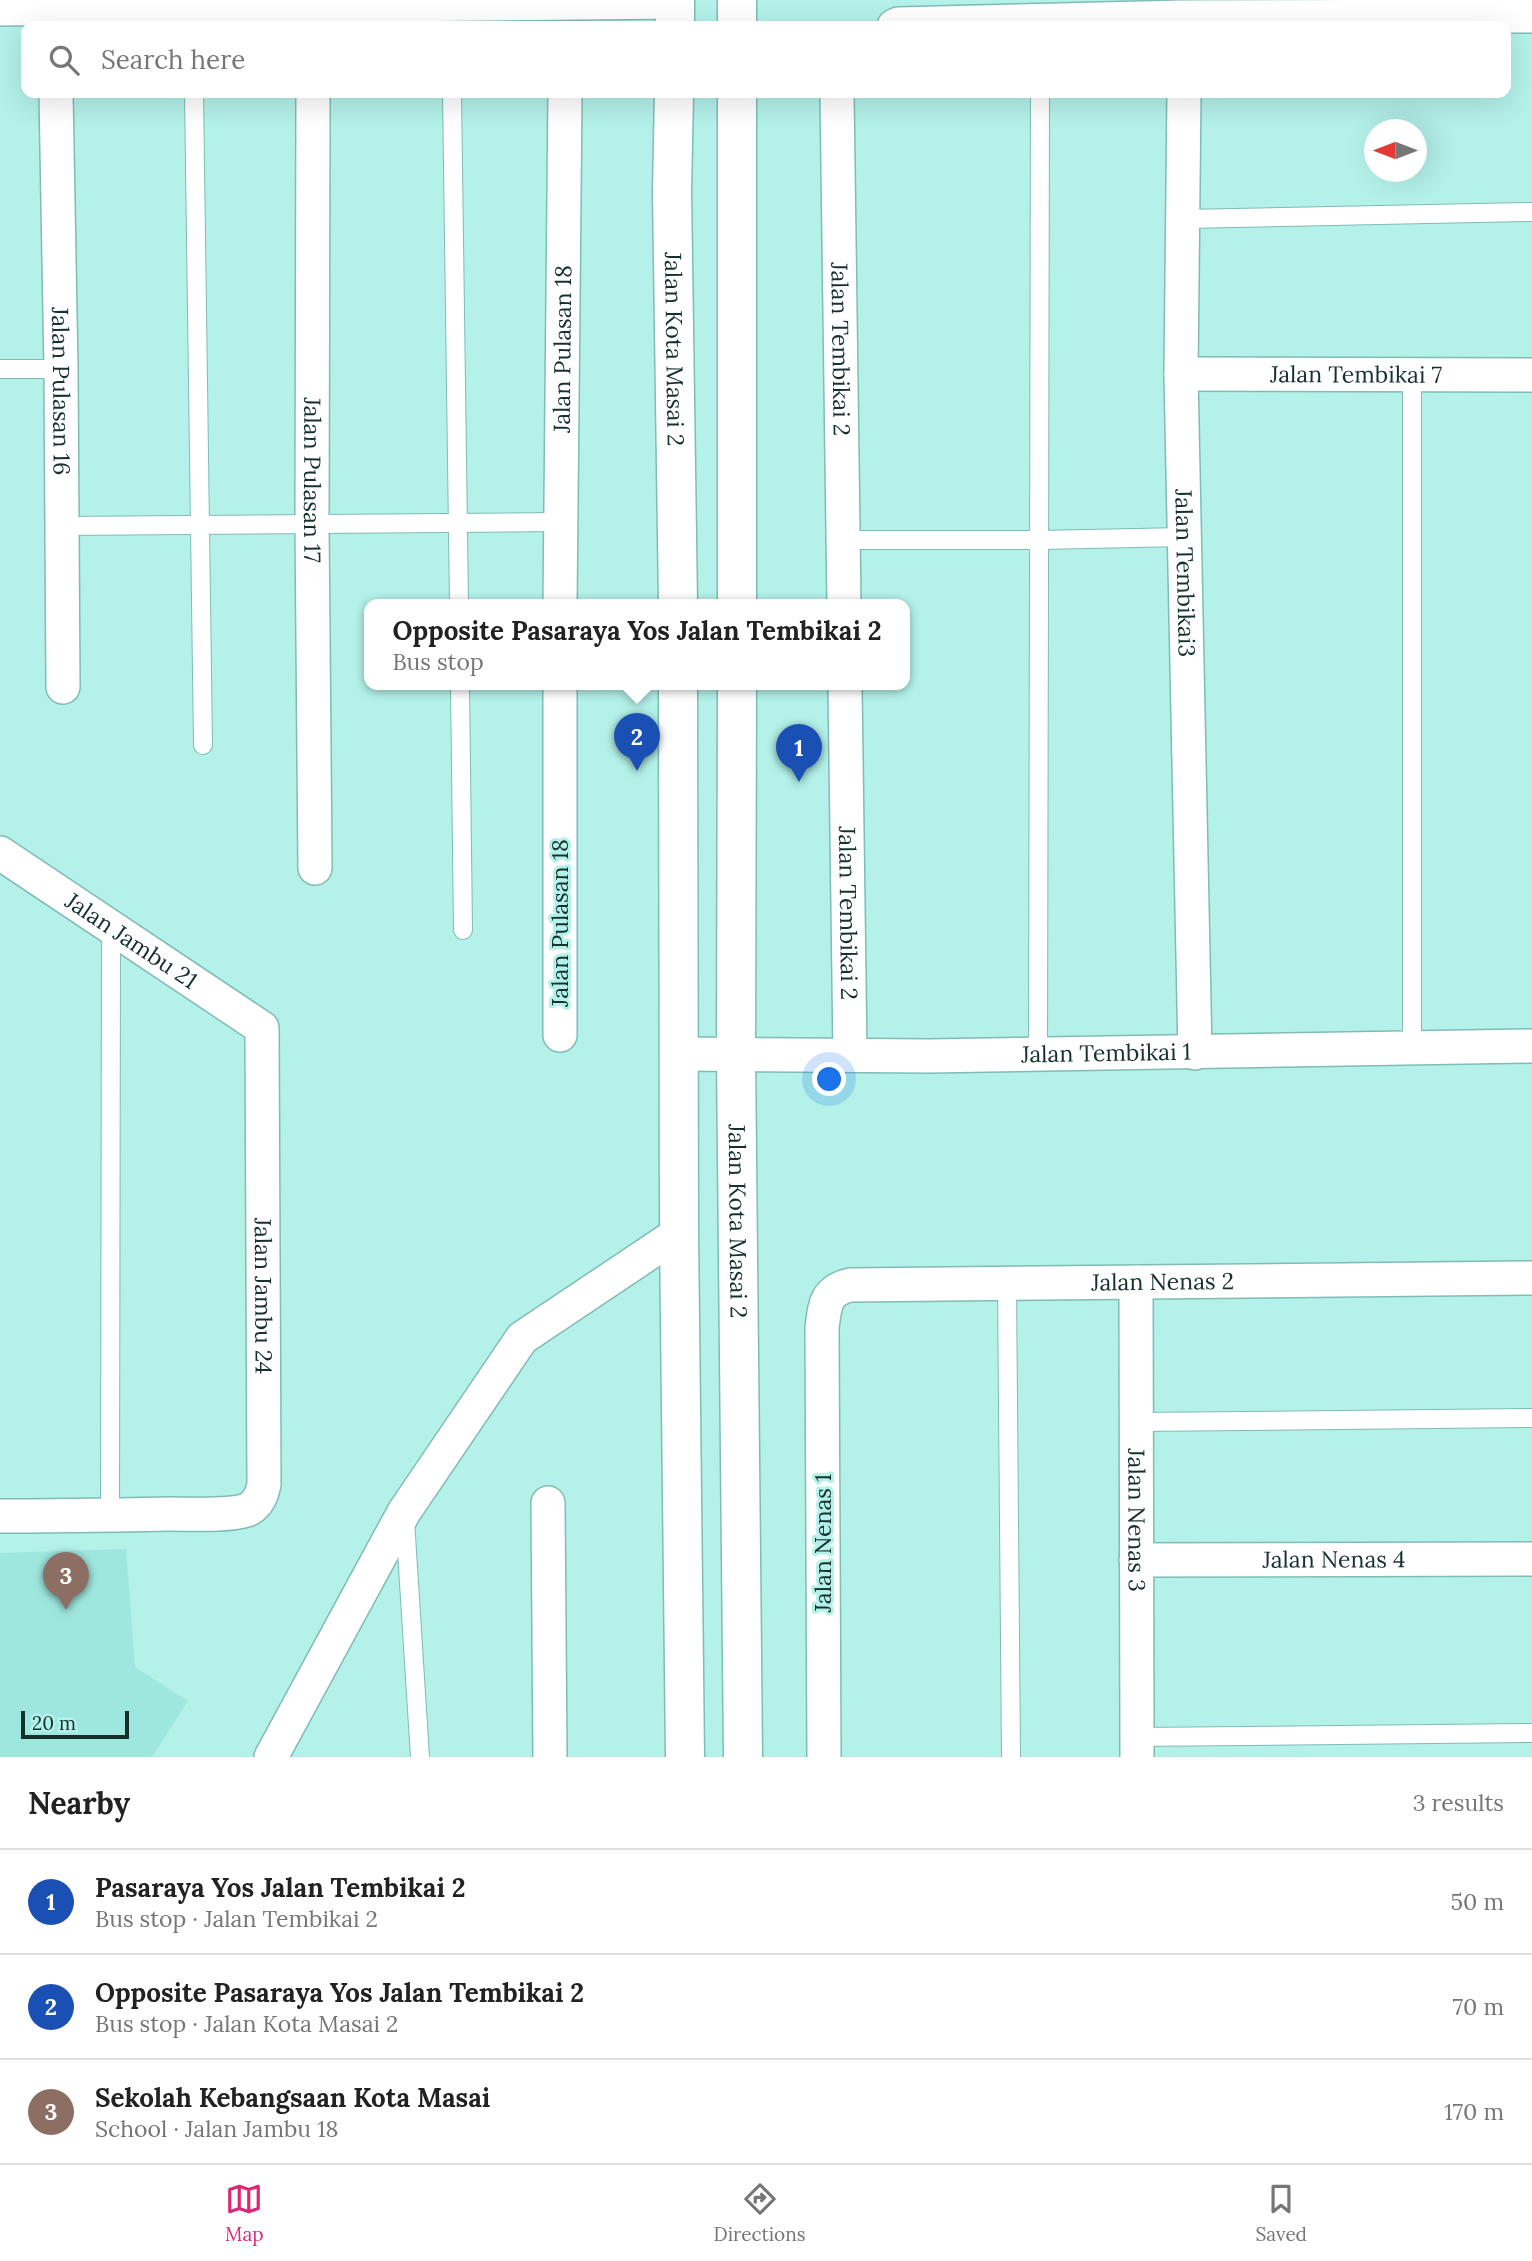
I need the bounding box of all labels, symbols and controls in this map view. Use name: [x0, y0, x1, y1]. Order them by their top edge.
search box: [21, 21, 1511, 98]
icon: search: [45, 41, 83, 79]
text: Search here: [101, 43, 245, 76]
north arrow: [1364, 119, 1427, 182]
street label: Jalan Kota Masai 2: [659, 251, 691, 446]
street label: Jalan Tembikai 2: [825, 261, 857, 436]
street label: Jalan Pulasan 18: [547, 265, 577, 434]
street label: Jalan Pulasan 16: [46, 306, 77, 475]
street label: Jalan Tembikai 7: [1269, 359, 1443, 389]
street label: Jalan Pulasan 17: [298, 396, 327, 563]
street label: Jalan Tembikai3: [1169, 488, 1202, 657]
popup: [364, 599, 910, 690]
text: Opposite Pasaraya Yos Jalan Tembikai 2: [392, 614, 882, 647]
text: Bus stop: [392, 647, 484, 676]
pin: 2: [614, 713, 660, 771]
pin: 1: [776, 724, 822, 782]
street label: Jalan Tembikai 2: [833, 825, 864, 1000]
street label: Jalan Pulasan 18: [545, 839, 574, 1008]
street label: Jalan Jambu 21: [59, 885, 203, 995]
street label: Jalan Tembikai 1: [1020, 1037, 1191, 1068]
your location: [812, 1062, 846, 1096]
street label: Jalan Kota Masai 2: [723, 1123, 754, 1318]
street label: Jalan Jambu 24: [249, 1217, 279, 1374]
street label: Jalan Nenas 2: [1090, 1266, 1234, 1297]
street label: Jalan Nenas 3: [1122, 1447, 1152, 1592]
street label: Jalan Nenas 1: [808, 1474, 837, 1613]
street label: Jalan Nenas 4: [1261, 1544, 1406, 1574]
pin: 3: [43, 1552, 89, 1610]
scale bar: [21, 1708, 130, 1740]
text: 20 m: [32, 1711, 76, 1735]
text: Nearby: [28, 1784, 130, 1822]
text: 3 results: [1413, 1788, 1504, 1817]
text: Pasaraya Yos Jalan Tembikai 2: [95, 1871, 466, 1904]
text: 1: [46, 1887, 56, 1916]
text: 50 m: [1451, 1887, 1504, 1916]
text: Bus stop · Jalan Tembikai 2: [95, 1904, 378, 1933]
text: Opposite Pasaraya Yos Jalan Tembikai 2: [95, 1976, 584, 2009]
text: 2: [45, 1992, 57, 2021]
text: 70 m: [1453, 1992, 1504, 2021]
text: Bus stop · Jalan Kota Masai 2: [95, 2009, 398, 2038]
text: Sekolah Kebangsaan Kota Masai: [95, 2081, 490, 2114]
text: 3: [45, 2097, 57, 2126]
text: 170 m: [1444, 2097, 1504, 2126]
text: School · Jalan Jambu 18: [95, 2114, 338, 2143]
tab: Map: [225, 2180, 264, 2246]
tab: Directions: [714, 2180, 806, 2246]
tab: Saved: [1256, 2180, 1307, 2246]

